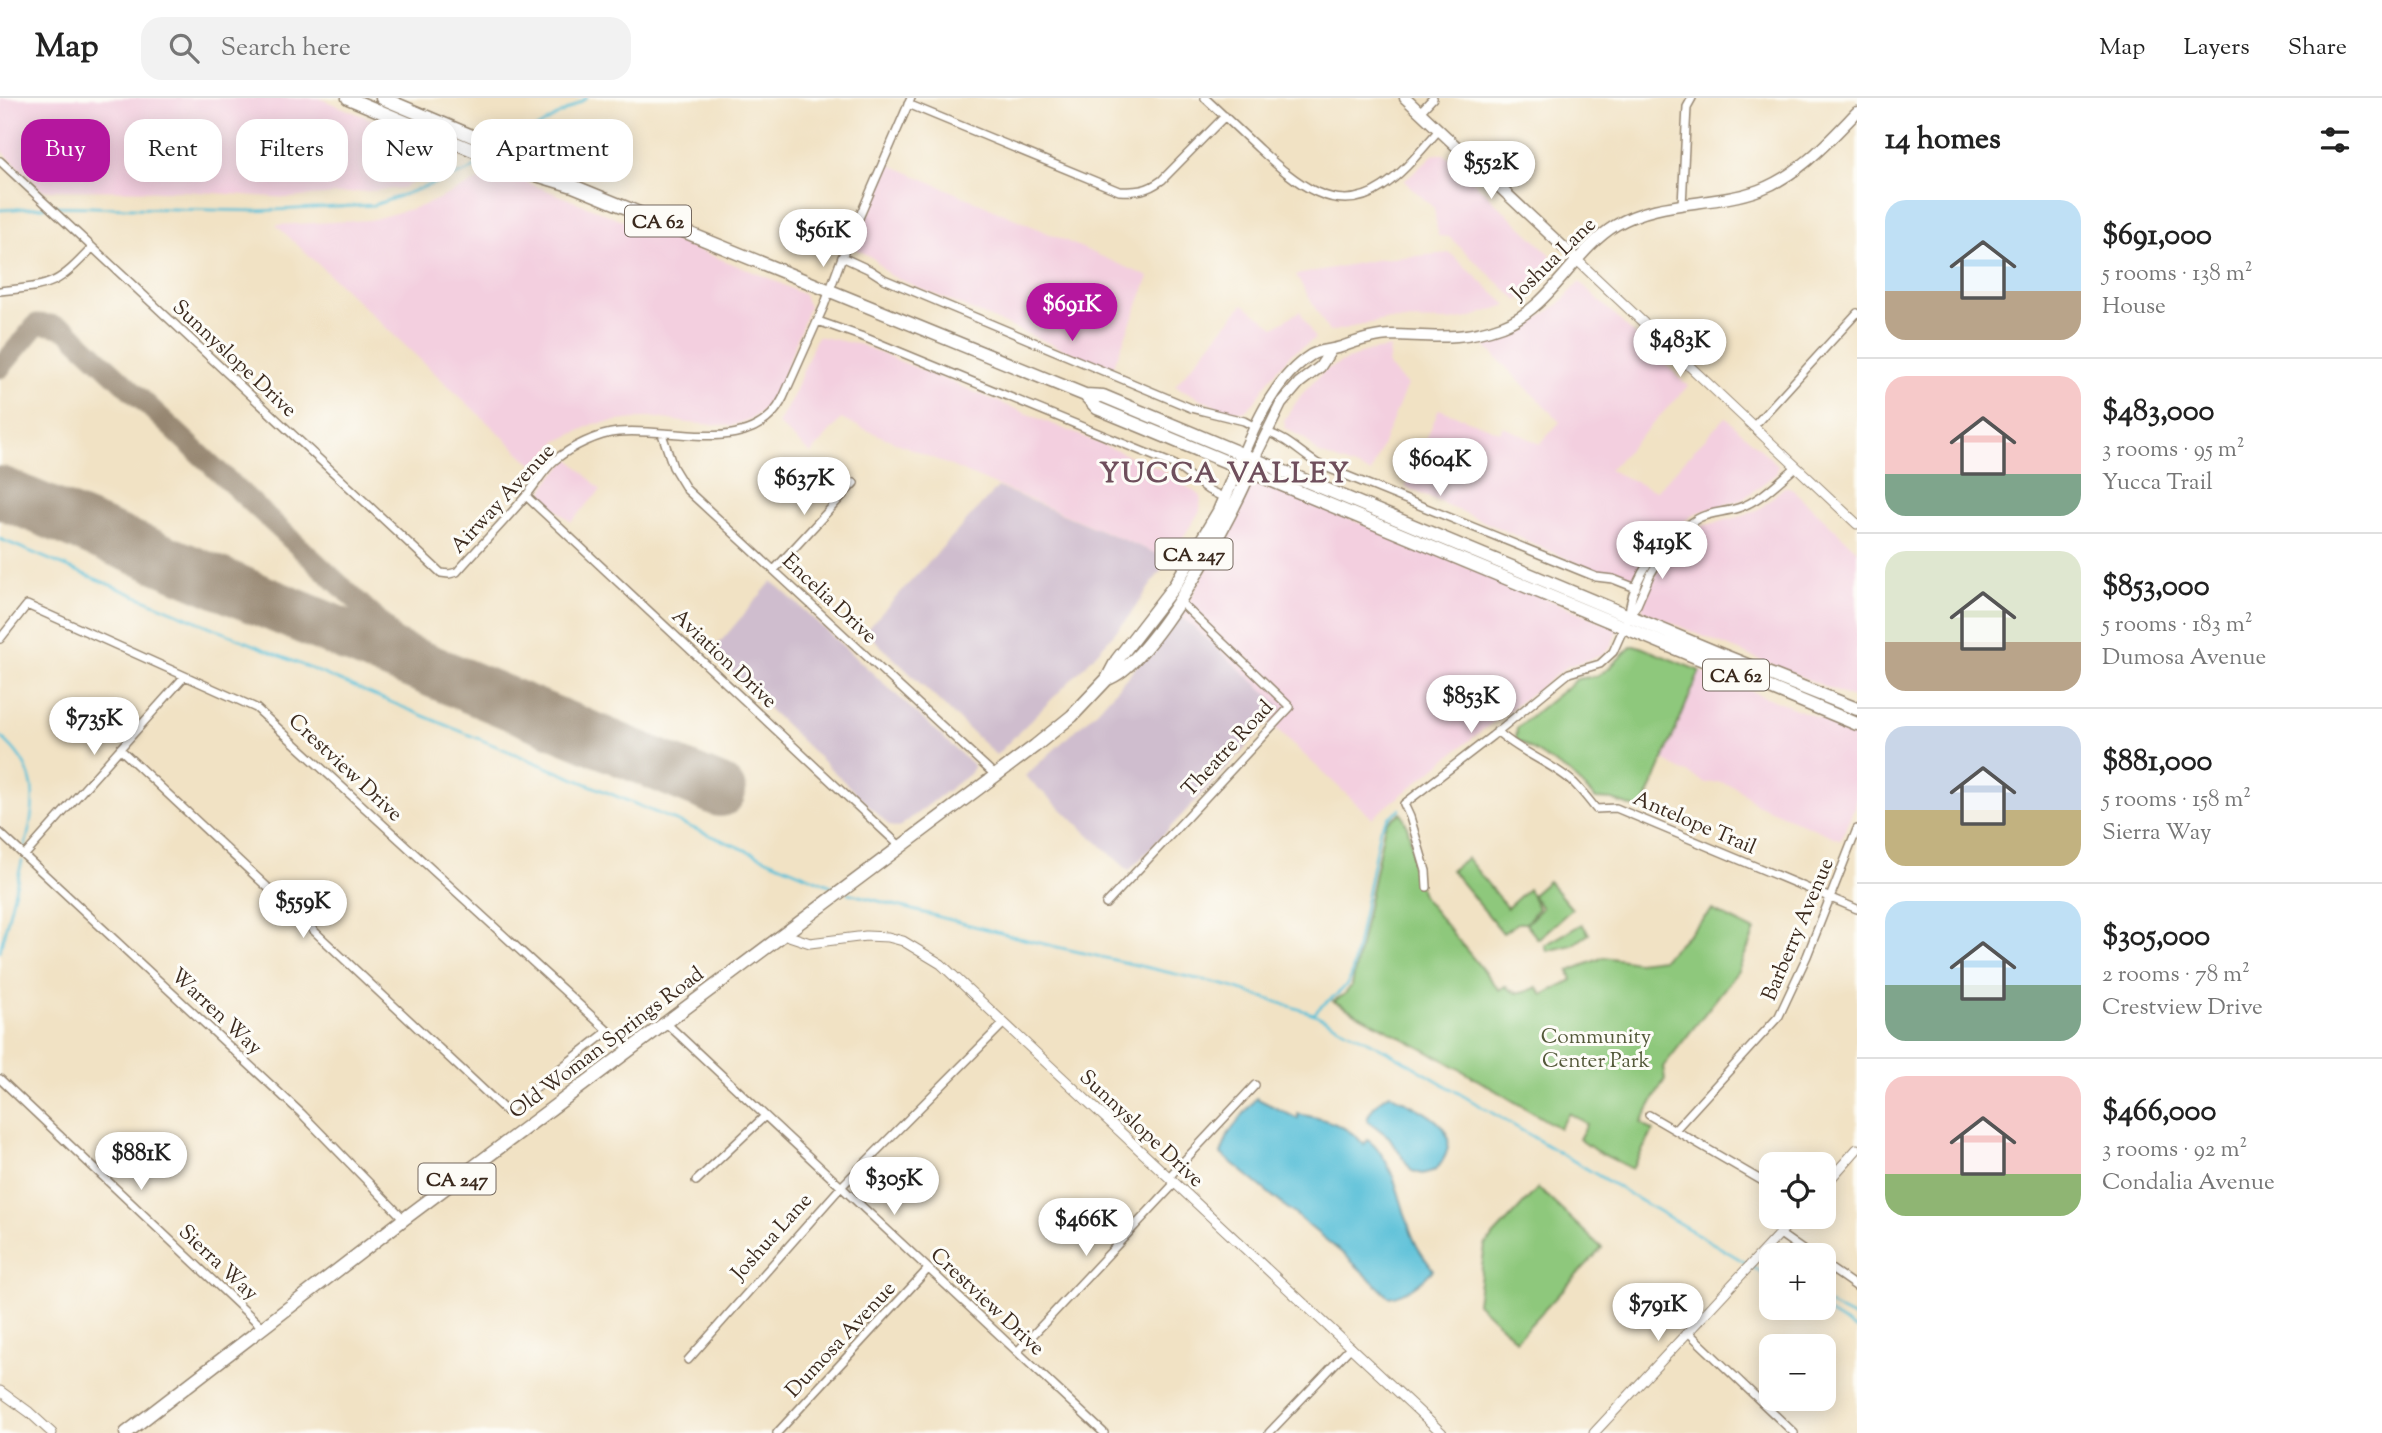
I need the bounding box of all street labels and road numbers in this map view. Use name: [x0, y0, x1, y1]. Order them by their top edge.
road number: CA 62: [625, 206, 691, 237]
street label: Joshua Lane: [1504, 211, 1604, 309]
street label: Sunnyslope Drive: [165, 294, 303, 425]
street label: Airway Avenue: [444, 438, 563, 561]
road number: CA 247: [1156, 538, 1232, 569]
street label: Encelia Drive: [774, 547, 883, 652]
street label: Aviation Drive: [664, 603, 783, 716]
road number: CA 62: [1703, 660, 1769, 690]
street label: Theatre Road: [1176, 694, 1281, 804]
street label: Crestview Drive: [281, 707, 409, 829]
street label: Antelope Trail: [1628, 784, 1761, 863]
street label: Barberry Avenue: [1755, 854, 1842, 1006]
street label: Old Woman Springs Road: [504, 960, 711, 1127]
street label: Warren Way: [163, 962, 269, 1063]
street label: Sunnyslope Drive: [1072, 1064, 1210, 1195]
road number: CA 247: [419, 1163, 496, 1194]
street label: Joshua Lane: [724, 1187, 820, 1288]
street label: Sierra Way: [171, 1218, 265, 1309]
street label: Crestview Drive: [923, 1241, 1051, 1363]
street label: Dumosa Avenue: [779, 1275, 904, 1405]

